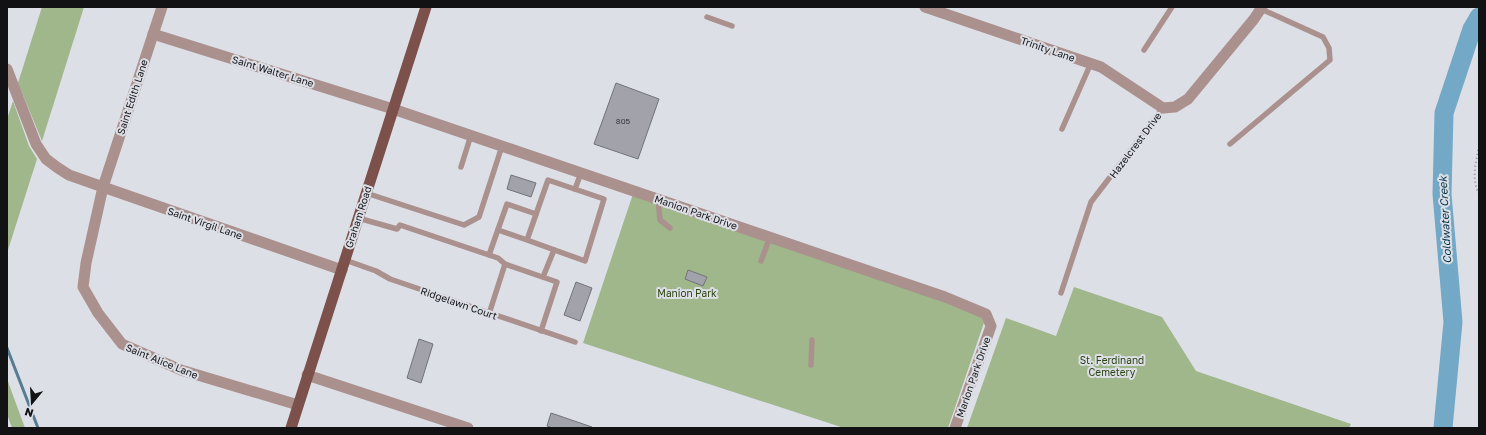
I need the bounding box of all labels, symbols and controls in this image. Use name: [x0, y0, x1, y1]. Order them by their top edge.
street label: Trinity Lane: [1019, 34, 1077, 64]
street label: Saint Walter Lane: [231, 53, 315, 89]
street label: Saint Edith Lane: [114, 58, 150, 136]
street label: Hazelcrest Drive: [1106, 110, 1164, 180]
house number: 805: [616, 116, 631, 126]
water label: Coldwater Creek: [1436, 174, 1453, 264]
street label: Graham Road: [342, 185, 374, 249]
street label: Manion Park Drive: [653, 192, 739, 232]
street label: Saint Virgil Lane: [166, 205, 244, 241]
street label: Ridgelawn Court: [419, 284, 499, 322]
park label: Manion Park: [657, 287, 717, 299]
street label: Marion Park Drive: [954, 335, 992, 419]
street label: Saint Alice Lane: [124, 341, 200, 381]
park label: St. Ferdinand Cemetery: [1080, 354, 1144, 378]
north arrow: [12, 383, 52, 423]
text: N: [23, 406, 35, 420]

